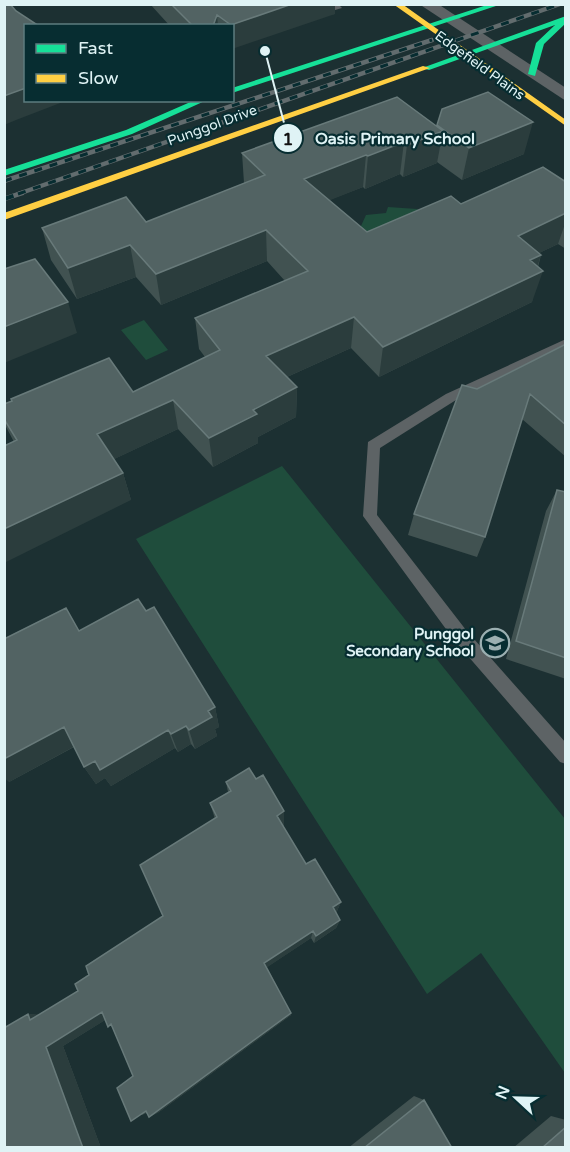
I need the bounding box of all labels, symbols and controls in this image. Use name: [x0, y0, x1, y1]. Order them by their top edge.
legend: [24, 24, 234, 102]
street label: Edgefield Plains: [432, 27, 528, 104]
text: Fast: [78, 37, 113, 59]
text: Slow: [78, 67, 119, 89]
street label: Punggol Drive: [165, 101, 259, 150]
callout: Oasis Primary School: [273, 121, 487, 155]
text: 1: [282, 128, 294, 150]
text: Oasis Primary School: [315, 129, 475, 149]
place label: Punggol Secondary School: [346, 625, 474, 661]
school or university icon: Punggol Secondary School: [479, 627, 511, 659]
north arrow: [486, 1068, 546, 1128]
text: N: [491, 1083, 515, 1102]

